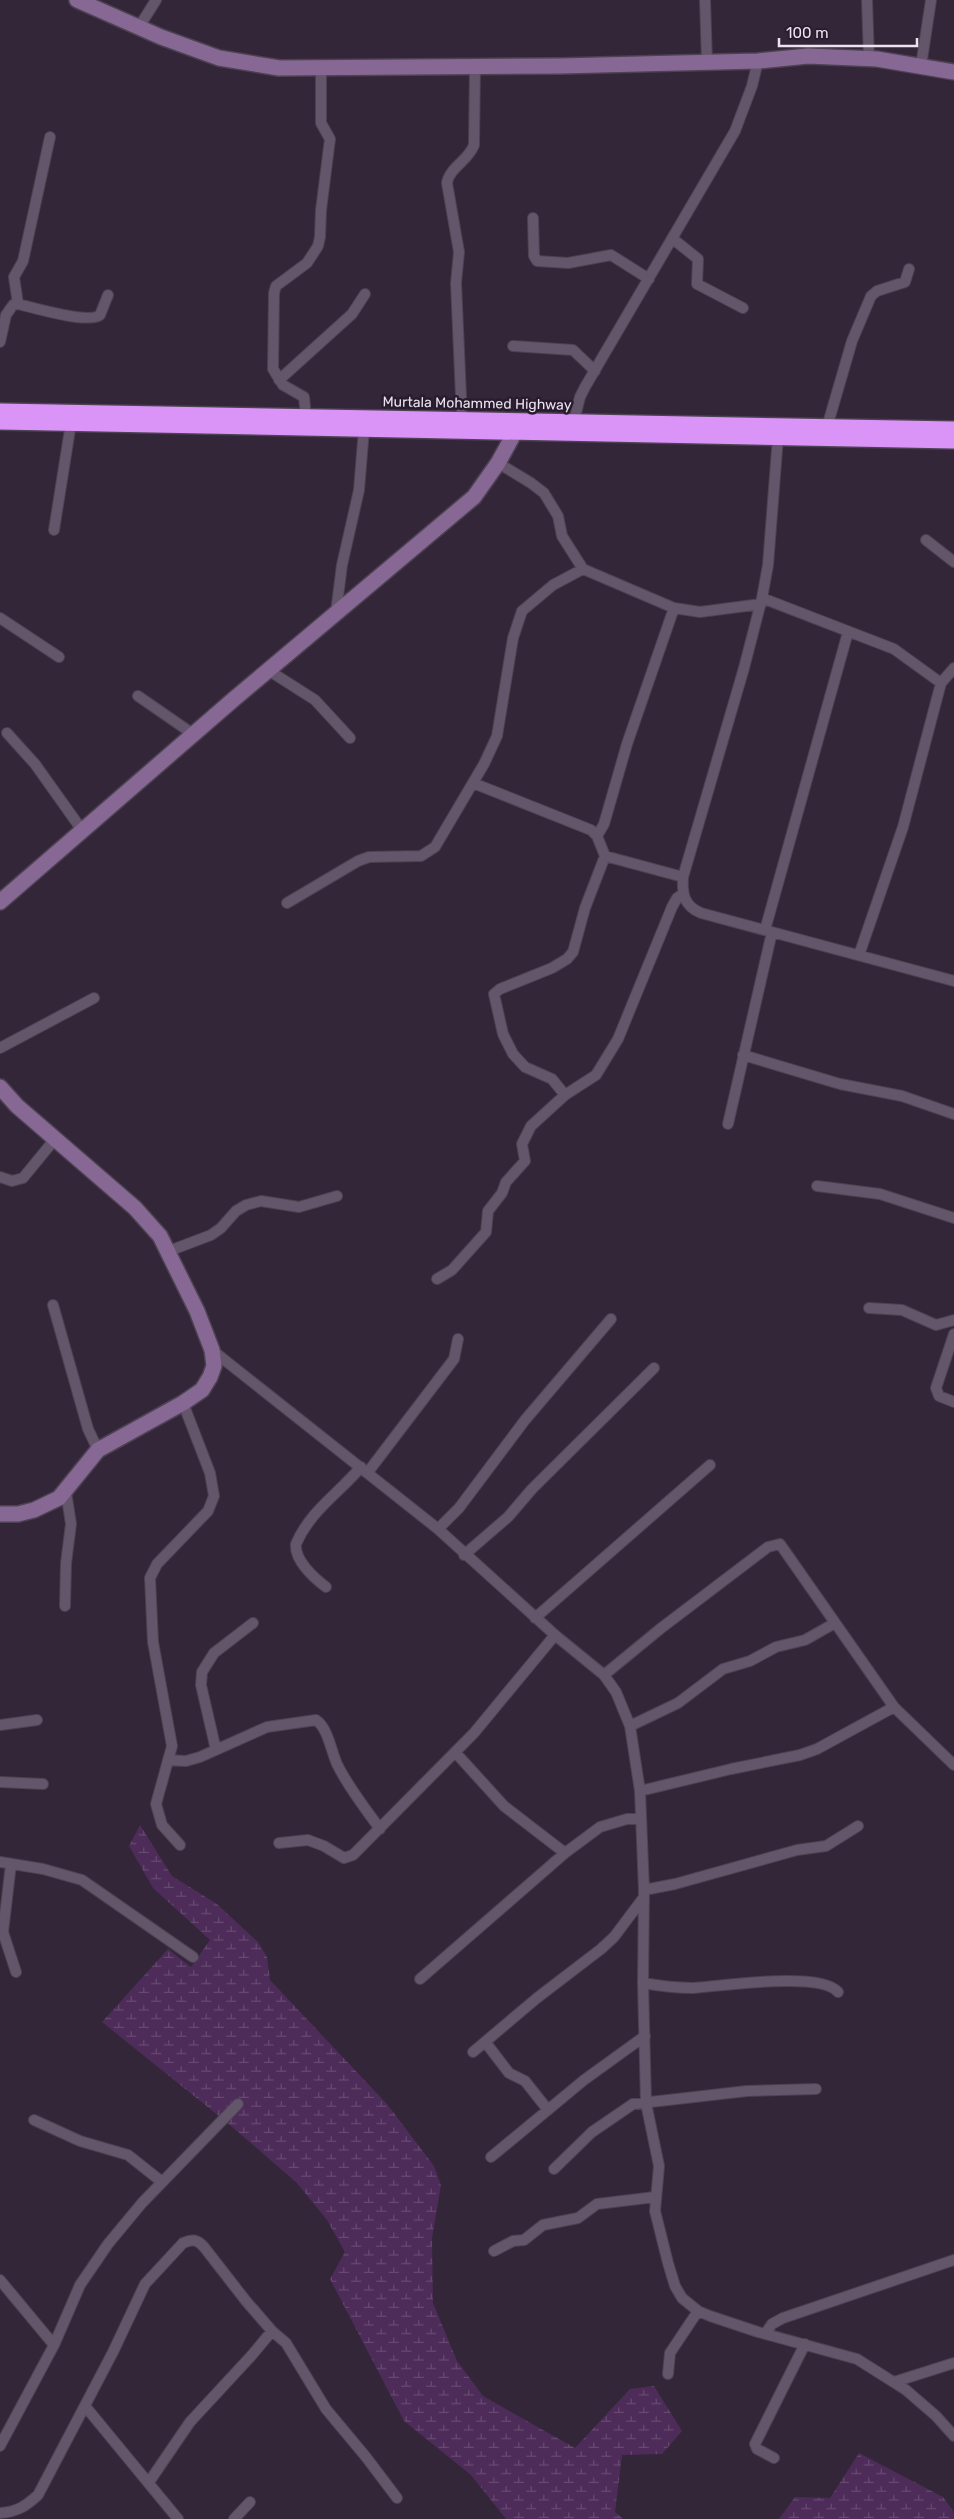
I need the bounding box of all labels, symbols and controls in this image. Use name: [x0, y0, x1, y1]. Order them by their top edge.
scale bar: [779, 15, 916, 47]
text: 100 m: [786, 24, 828, 42]
street label: Murtala Mohammed Highway: [382, 393, 572, 414]

